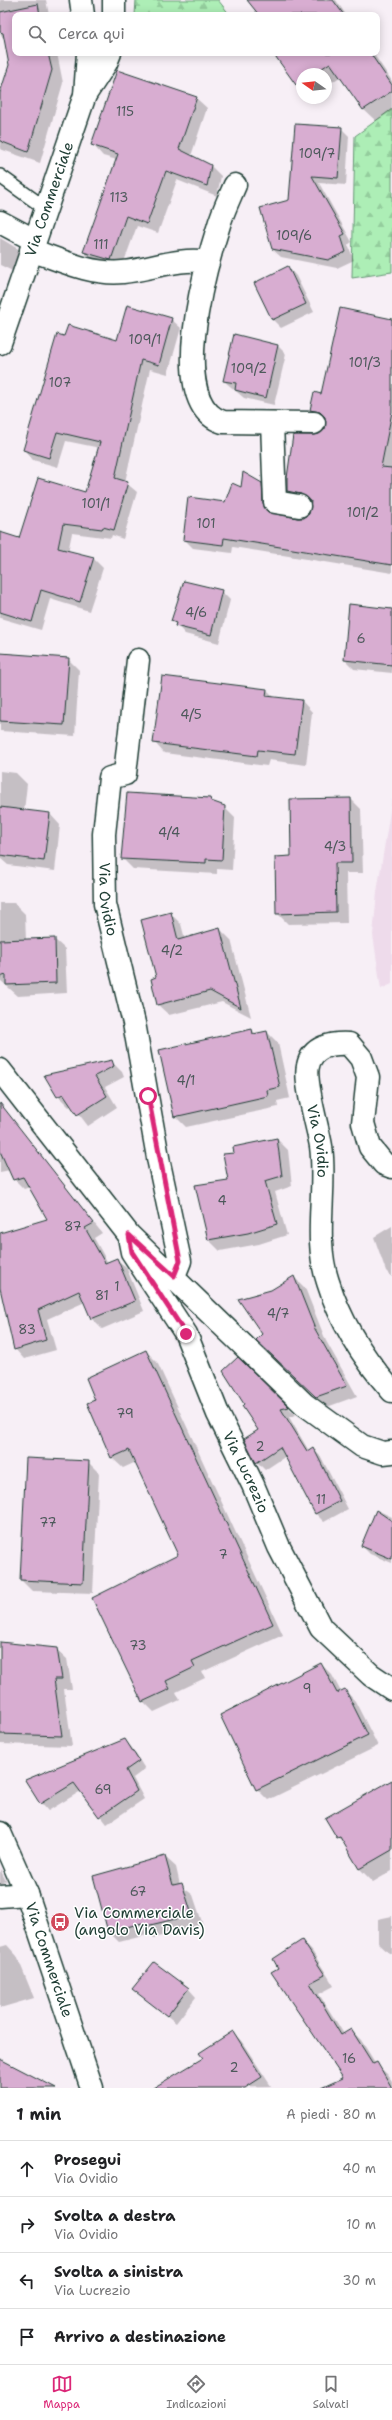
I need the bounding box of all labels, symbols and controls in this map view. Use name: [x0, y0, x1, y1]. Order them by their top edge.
search box: [12, 12, 380, 56]
icon: search: [26, 23, 48, 45]
text: Cerca qui: [58, 24, 125, 44]
north arrow: [296, 68, 332, 104]
house number: 115: [116, 103, 134, 120]
street label: Via Commerciale: [20, 139, 78, 259]
house number: 109/7: [299, 145, 335, 162]
house number: 113: [110, 189, 128, 206]
house number: 109/6: [276, 227, 312, 244]
house number: 111: [93, 236, 109, 253]
house number: 109/1: [129, 331, 161, 348]
house number: 101/3: [349, 354, 381, 371]
house number: 109/2: [231, 360, 267, 377]
house number: 107: [49, 374, 71, 391]
house number: 101/1: [82, 495, 110, 512]
house number: 101/2: [347, 504, 379, 521]
house number: 101: [196, 515, 216, 532]
house number: 4/6: [185, 604, 207, 621]
house number: 6: [356, 630, 366, 647]
house number: 4/5: [180, 706, 202, 723]
house number: 4/4: [158, 824, 180, 841]
house number: 4/3: [324, 838, 346, 855]
street label: Via Ovidio: [94, 862, 122, 938]
house number: 4/2: [161, 942, 183, 959]
house number: 4/1: [177, 1072, 195, 1089]
route start: [139, 1087, 157, 1105]
street label: Via Ovidio: [302, 1103, 333, 1178]
house number: 4: [217, 1192, 227, 1209]
house number: 87: [64, 1218, 82, 1235]
house number: 1: [114, 1278, 120, 1295]
house number: 81: [95, 1287, 109, 1304]
house number: 4/7: [267, 1305, 289, 1322]
house number: 83: [18, 1321, 36, 1338]
route end: [177, 1325, 195, 1343]
house number: 79: [116, 1405, 134, 1422]
street label: Via Lucrezio: [218, 1428, 274, 1516]
house number: 2: [255, 1438, 265, 1455]
house number: 11: [316, 1491, 326, 1508]
house number: 77: [39, 1514, 57, 1531]
house number: 7: [218, 1546, 228, 1563]
house number: 73: [129, 1637, 147, 1654]
house number: 9: [302, 1680, 312, 1697]
house number: 69: [94, 1781, 112, 1798]
house number: 67: [130, 1883, 146, 1900]
street label: Via Commerciale: [20, 1900, 78, 2020]
place label: Via Commerciale (angolo Via Davis): [74, 1903, 205, 1940]
bus stop icon: Via Commerciale (angolo Via Davis): [49, 1911, 71, 1933]
house number: 16: [342, 2050, 356, 2067]
house number: 2: [229, 2059, 239, 2076]
text: 1 min: [16, 2103, 61, 2125]
text: A piedi · 80 m: [286, 2106, 376, 2123]
text: Prosegui: [54, 2150, 121, 2170]
icon: ahead: [16, 2158, 38, 2180]
text: 40 m: [342, 2160, 376, 2177]
text: Via Ovidio: [54, 2170, 118, 2187]
text: Svolta a destra: [54, 2206, 176, 2226]
icon: right: [16, 2214, 38, 2236]
text: 10 m: [346, 2216, 376, 2233]
text: Via Ovidio: [54, 2226, 118, 2243]
text: Svolta a sinistra: [54, 2262, 183, 2282]
icon: left: [16, 2270, 38, 2292]
text: 30 m: [342, 2272, 376, 2289]
text: Via Lucrezio: [54, 2282, 130, 2299]
icon: arrive: [16, 2326, 38, 2348]
text: Arrivo a destinazione: [54, 2327, 226, 2347]
tab: Mappa: [43, 2373, 80, 2412]
tab: Indicazioni: [166, 2373, 226, 2412]
tab: Salvati: [313, 2373, 349, 2412]

